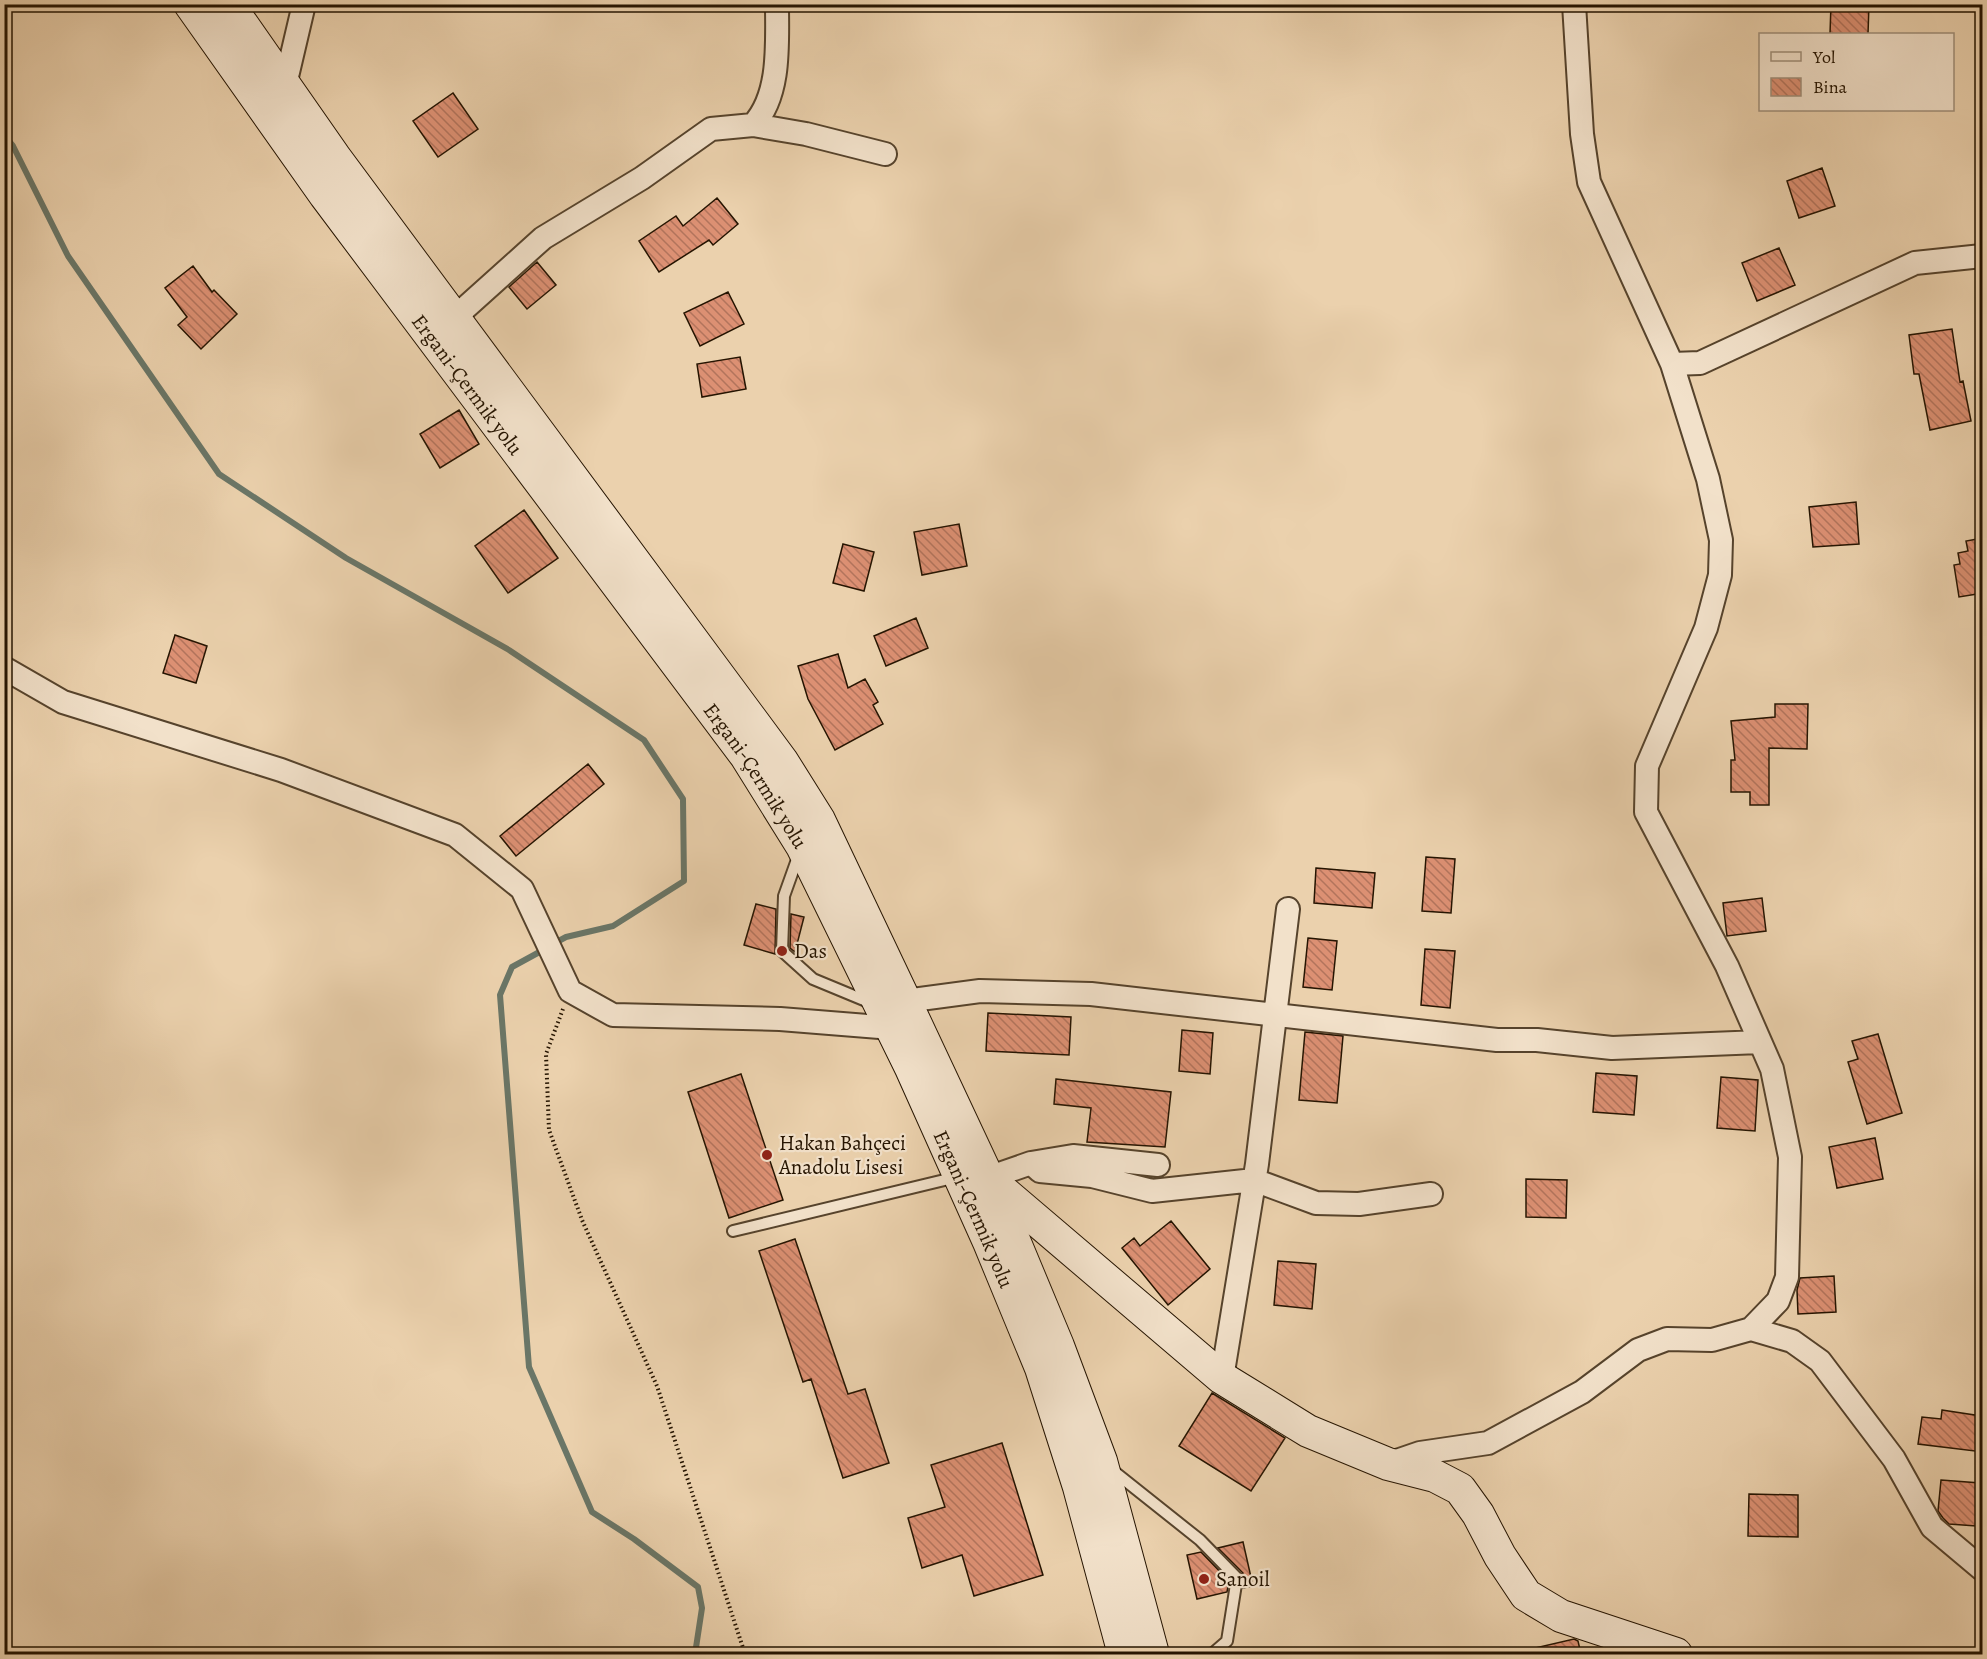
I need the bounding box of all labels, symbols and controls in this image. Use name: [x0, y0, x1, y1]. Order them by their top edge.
legend: [1759, 33, 1954, 111]
text: Yol: [1812, 45, 1836, 69]
text: Bina: [1813, 75, 1848, 99]
street label: Ergani-Çermik yolu: [405, 308, 530, 461]
street label: Ergani-Çermik yolu: [697, 697, 814, 854]
place label: Das: [794, 937, 827, 965]
marker: Das: [775, 944, 789, 958]
street label: Ergani-Çermik yolu: [927, 1126, 1021, 1293]
place label: Hakan Bahçeci Anadolu Lisesi: [778, 1129, 906, 1181]
marker: Hakan Bahçeci Anadolu Lisesi: [760, 1148, 774, 1162]
place label: Sanoil: [1216, 1565, 1270, 1593]
marker: Sanoil: [1197, 1572, 1211, 1586]

